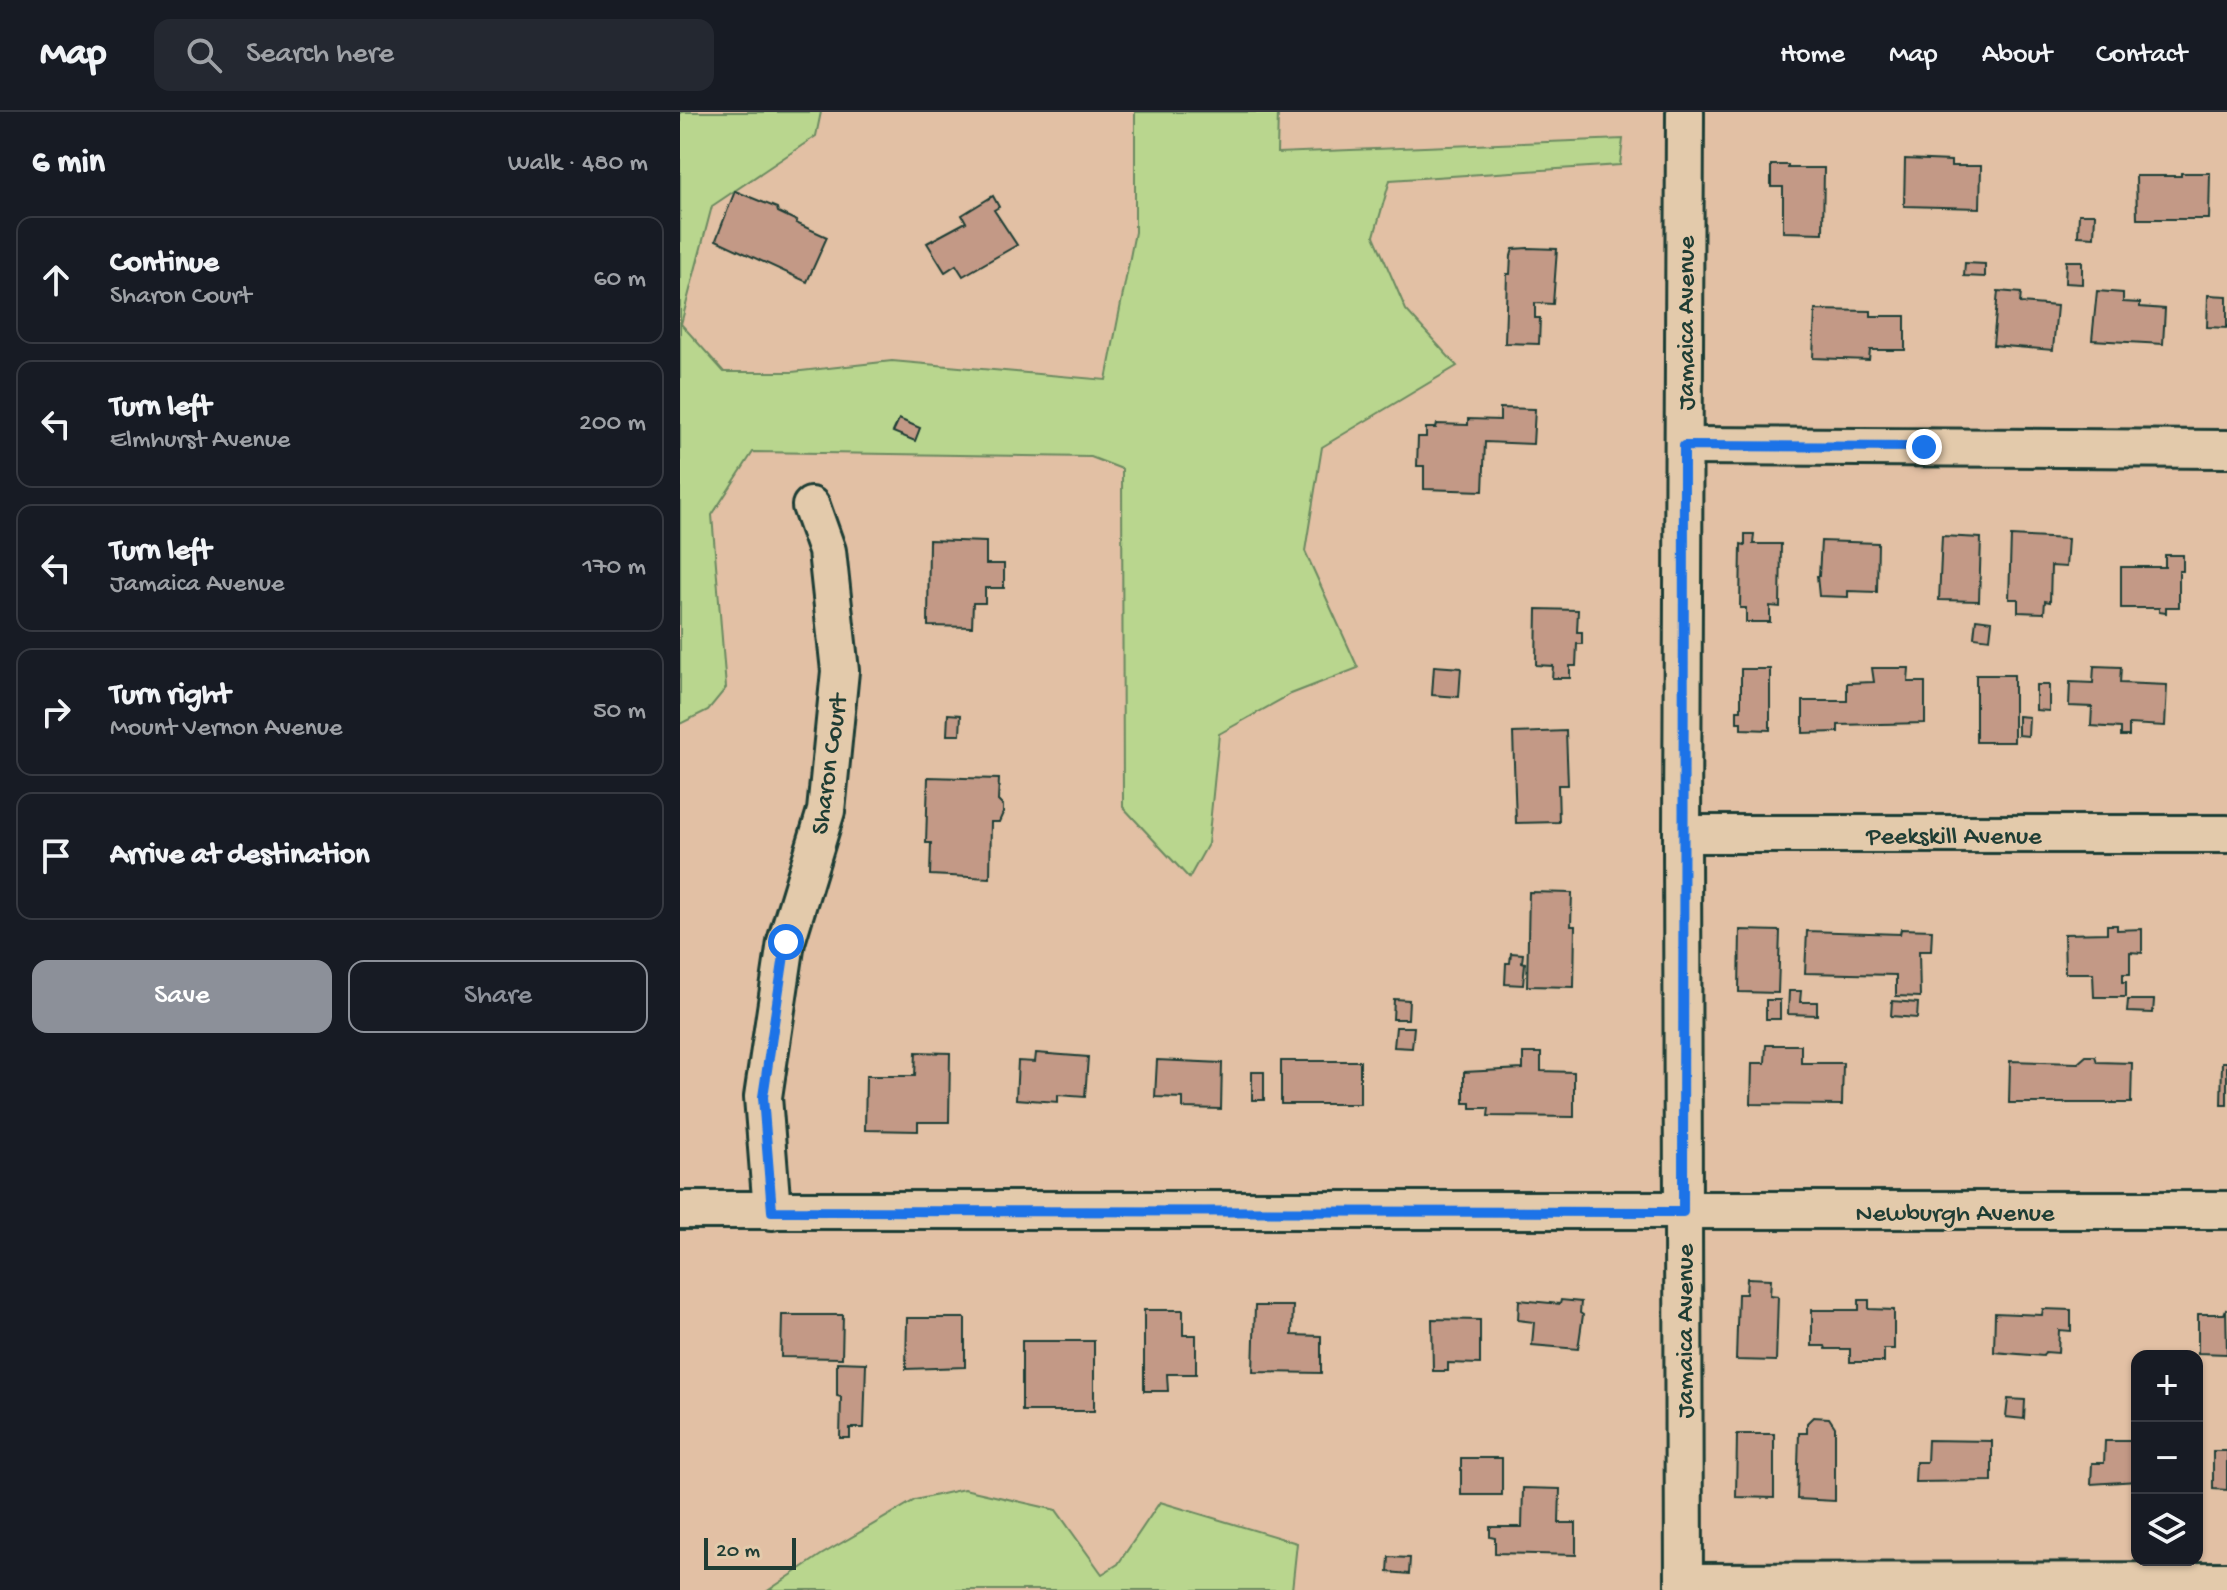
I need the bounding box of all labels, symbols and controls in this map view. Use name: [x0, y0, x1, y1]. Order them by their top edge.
search box: [154, 19, 714, 91]
text: Map: [40, 33, 106, 77]
icon: search: [182, 33, 226, 77]
text: Search here: [246, 38, 394, 73]
text: Home: [1780, 39, 1845, 72]
text: Map: [1889, 39, 1938, 72]
text: About: [1982, 39, 2052, 72]
text: Contact: [2096, 39, 2187, 72]
text: 6 min: [32, 144, 105, 184]
text: Walk · 480 m: [508, 149, 648, 180]
street label: Jamaica Avenue: [1673, 235, 1704, 410]
text: Continue: [110, 247, 219, 282]
icon: ahead: [34, 258, 78, 302]
text: 60 m: [593, 265, 646, 296]
text: Sharon Court: [110, 282, 251, 313]
text: Turn left: [110, 391, 211, 426]
icon: left: [34, 402, 78, 446]
text: 200 m: [579, 409, 646, 440]
text: Elmhurst Avenue: [110, 426, 290, 457]
route end: [1906, 429, 1942, 465]
text: Turn left: [110, 535, 211, 570]
icon: left: [34, 546, 78, 590]
text: 170 m: [583, 553, 646, 584]
text: Jamaica Avenue: [110, 570, 284, 601]
text: Turn right: [110, 679, 230, 714]
icon: right: [34, 690, 78, 734]
street label: Sharon Court: [806, 690, 857, 837]
text: 50 m: [593, 697, 646, 728]
text: Mount Vernon Avenue: [110, 714, 343, 745]
street label: Peekskill Avenue: [1865, 823, 2042, 854]
icon: arrive: [34, 834, 78, 878]
text: Arrive at destination: [110, 839, 370, 874]
route start: [768, 924, 804, 960]
button: Save: [32, 960, 332, 1033]
button: Share: [348, 960, 648, 1033]
street label: Newburgh Avenue: [1856, 1200, 2055, 1231]
street label: Jamaica Avenue: [1672, 1243, 1703, 1418]
map controls: [2131, 1350, 2203, 1566]
button: +: [2131, 1350, 2203, 1422]
button: −: [2131, 1422, 2203, 1494]
button: layers: [2131, 1494, 2203, 1566]
scale bar: [704, 1534, 796, 1570]
text: 20 m: [716, 1539, 760, 1565]

